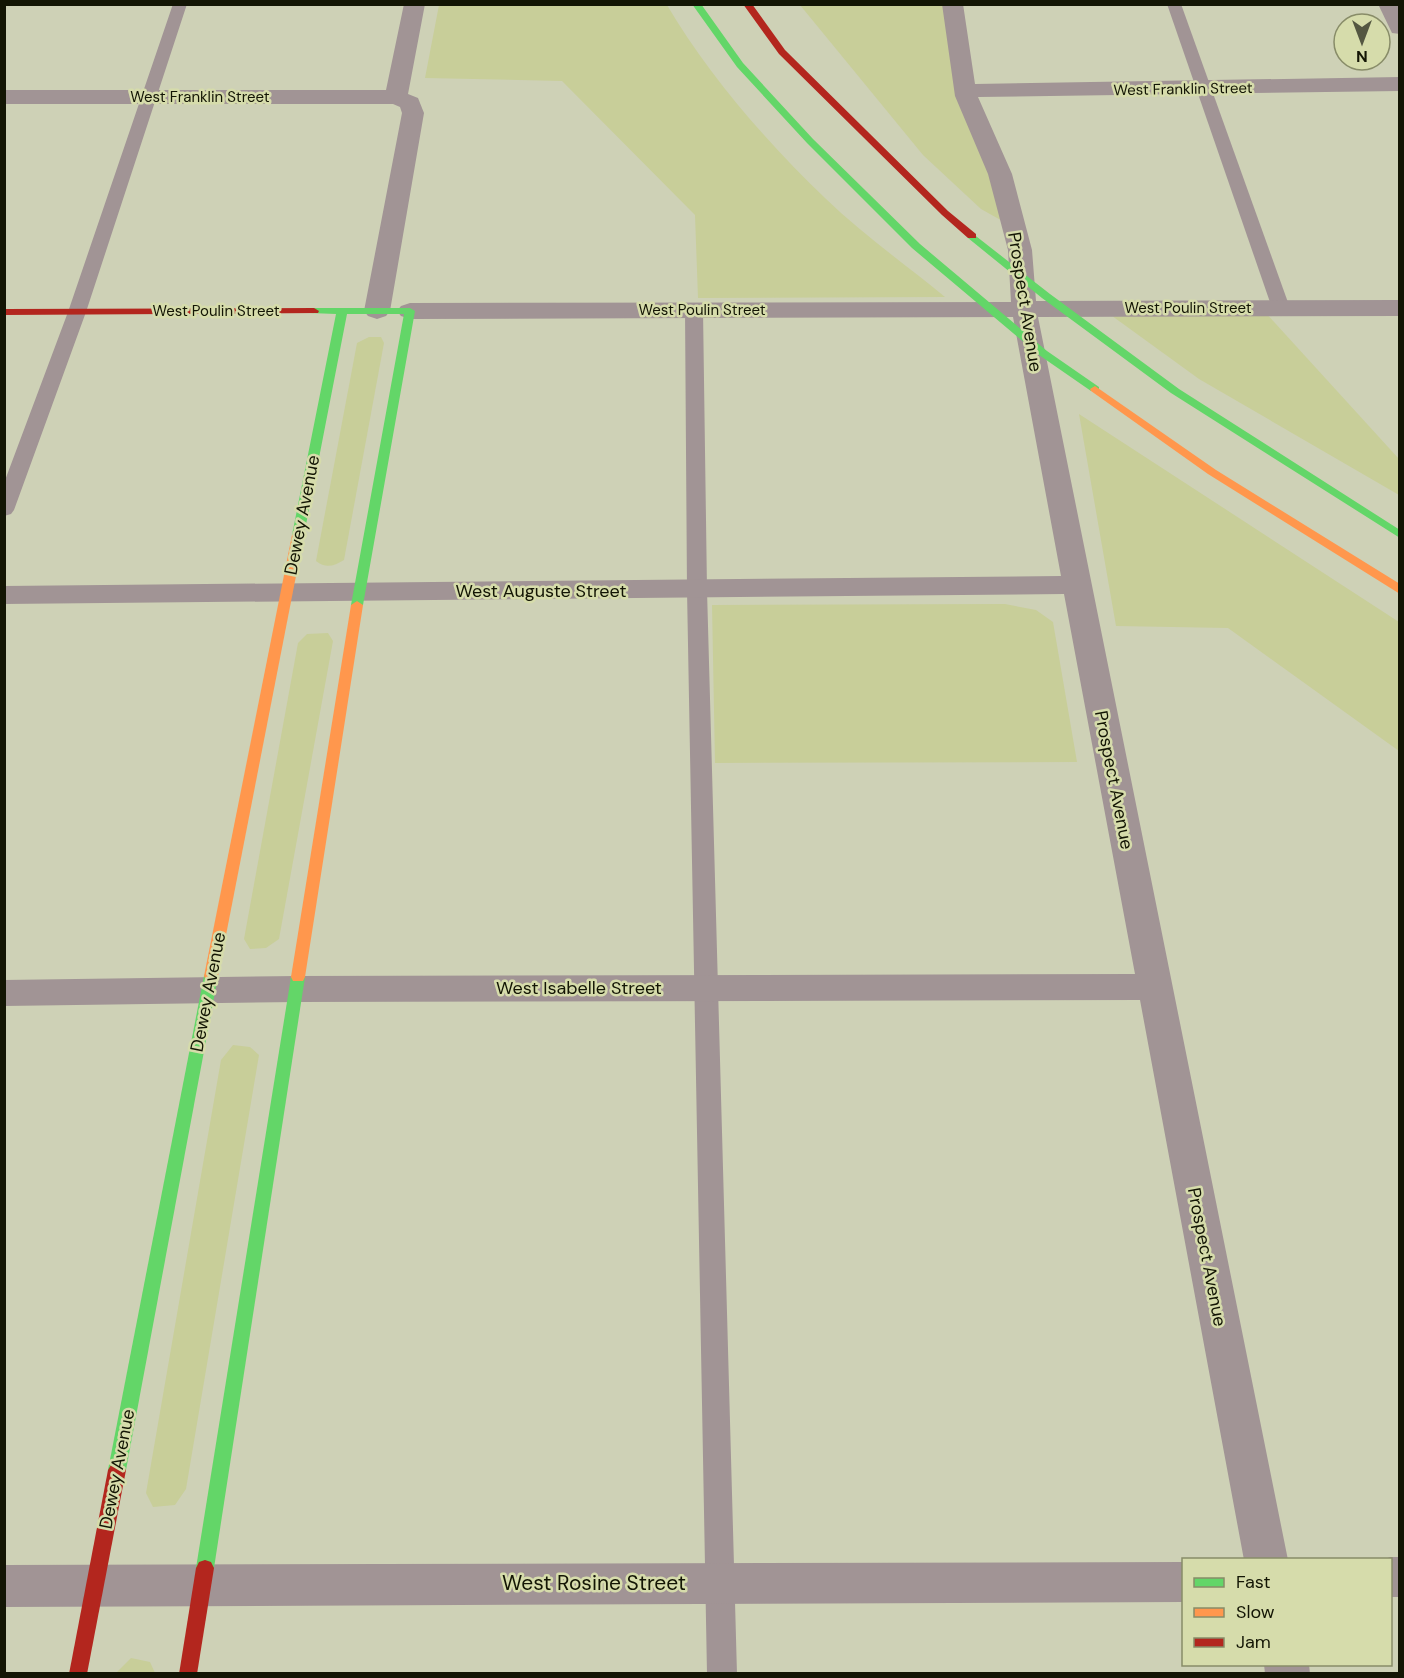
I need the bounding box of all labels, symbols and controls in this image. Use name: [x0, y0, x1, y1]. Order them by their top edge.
north arrow: [1332, 12, 1392, 72]
text: N: [1356, 46, 1368, 67]
street label: West Franklin Street: [1113, 78, 1253, 100]
street label: West Franklin Street: [130, 87, 270, 107]
street label: Prospect Avenue: [1002, 230, 1048, 374]
street label: West Poulin Street: [1124, 298, 1252, 318]
street label: West Poulin Street: [638, 300, 766, 320]
street label: West Poulin Street: [152, 301, 280, 321]
street label: Dewey Avenue: [279, 453, 325, 577]
street label: West Auguste Street: [455, 579, 627, 603]
street label: Prospect Avenue: [1089, 708, 1139, 852]
street label: Dewey Avenue: [185, 930, 231, 1054]
street label: West Isabelle Street: [496, 976, 662, 1000]
street label: Prospect Avenue: [1182, 1185, 1232, 1329]
street label: Dewey Avenue: [94, 1407, 140, 1531]
legend: [1182, 1558, 1392, 1666]
street label: West Rosine Street: [502, 1569, 686, 1597]
text: Fast: [1236, 1570, 1271, 1594]
text: Slow: [1236, 1600, 1275, 1624]
text: Jam: [1236, 1630, 1271, 1654]

